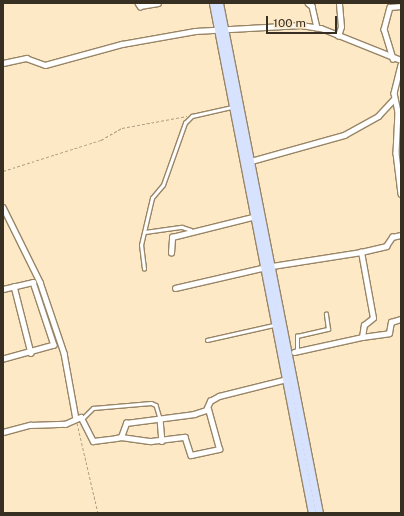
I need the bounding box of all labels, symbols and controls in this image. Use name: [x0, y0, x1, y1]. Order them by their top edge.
scale bar: [268, 8, 339, 34]
text: 100 m: [273, 16, 306, 30]

